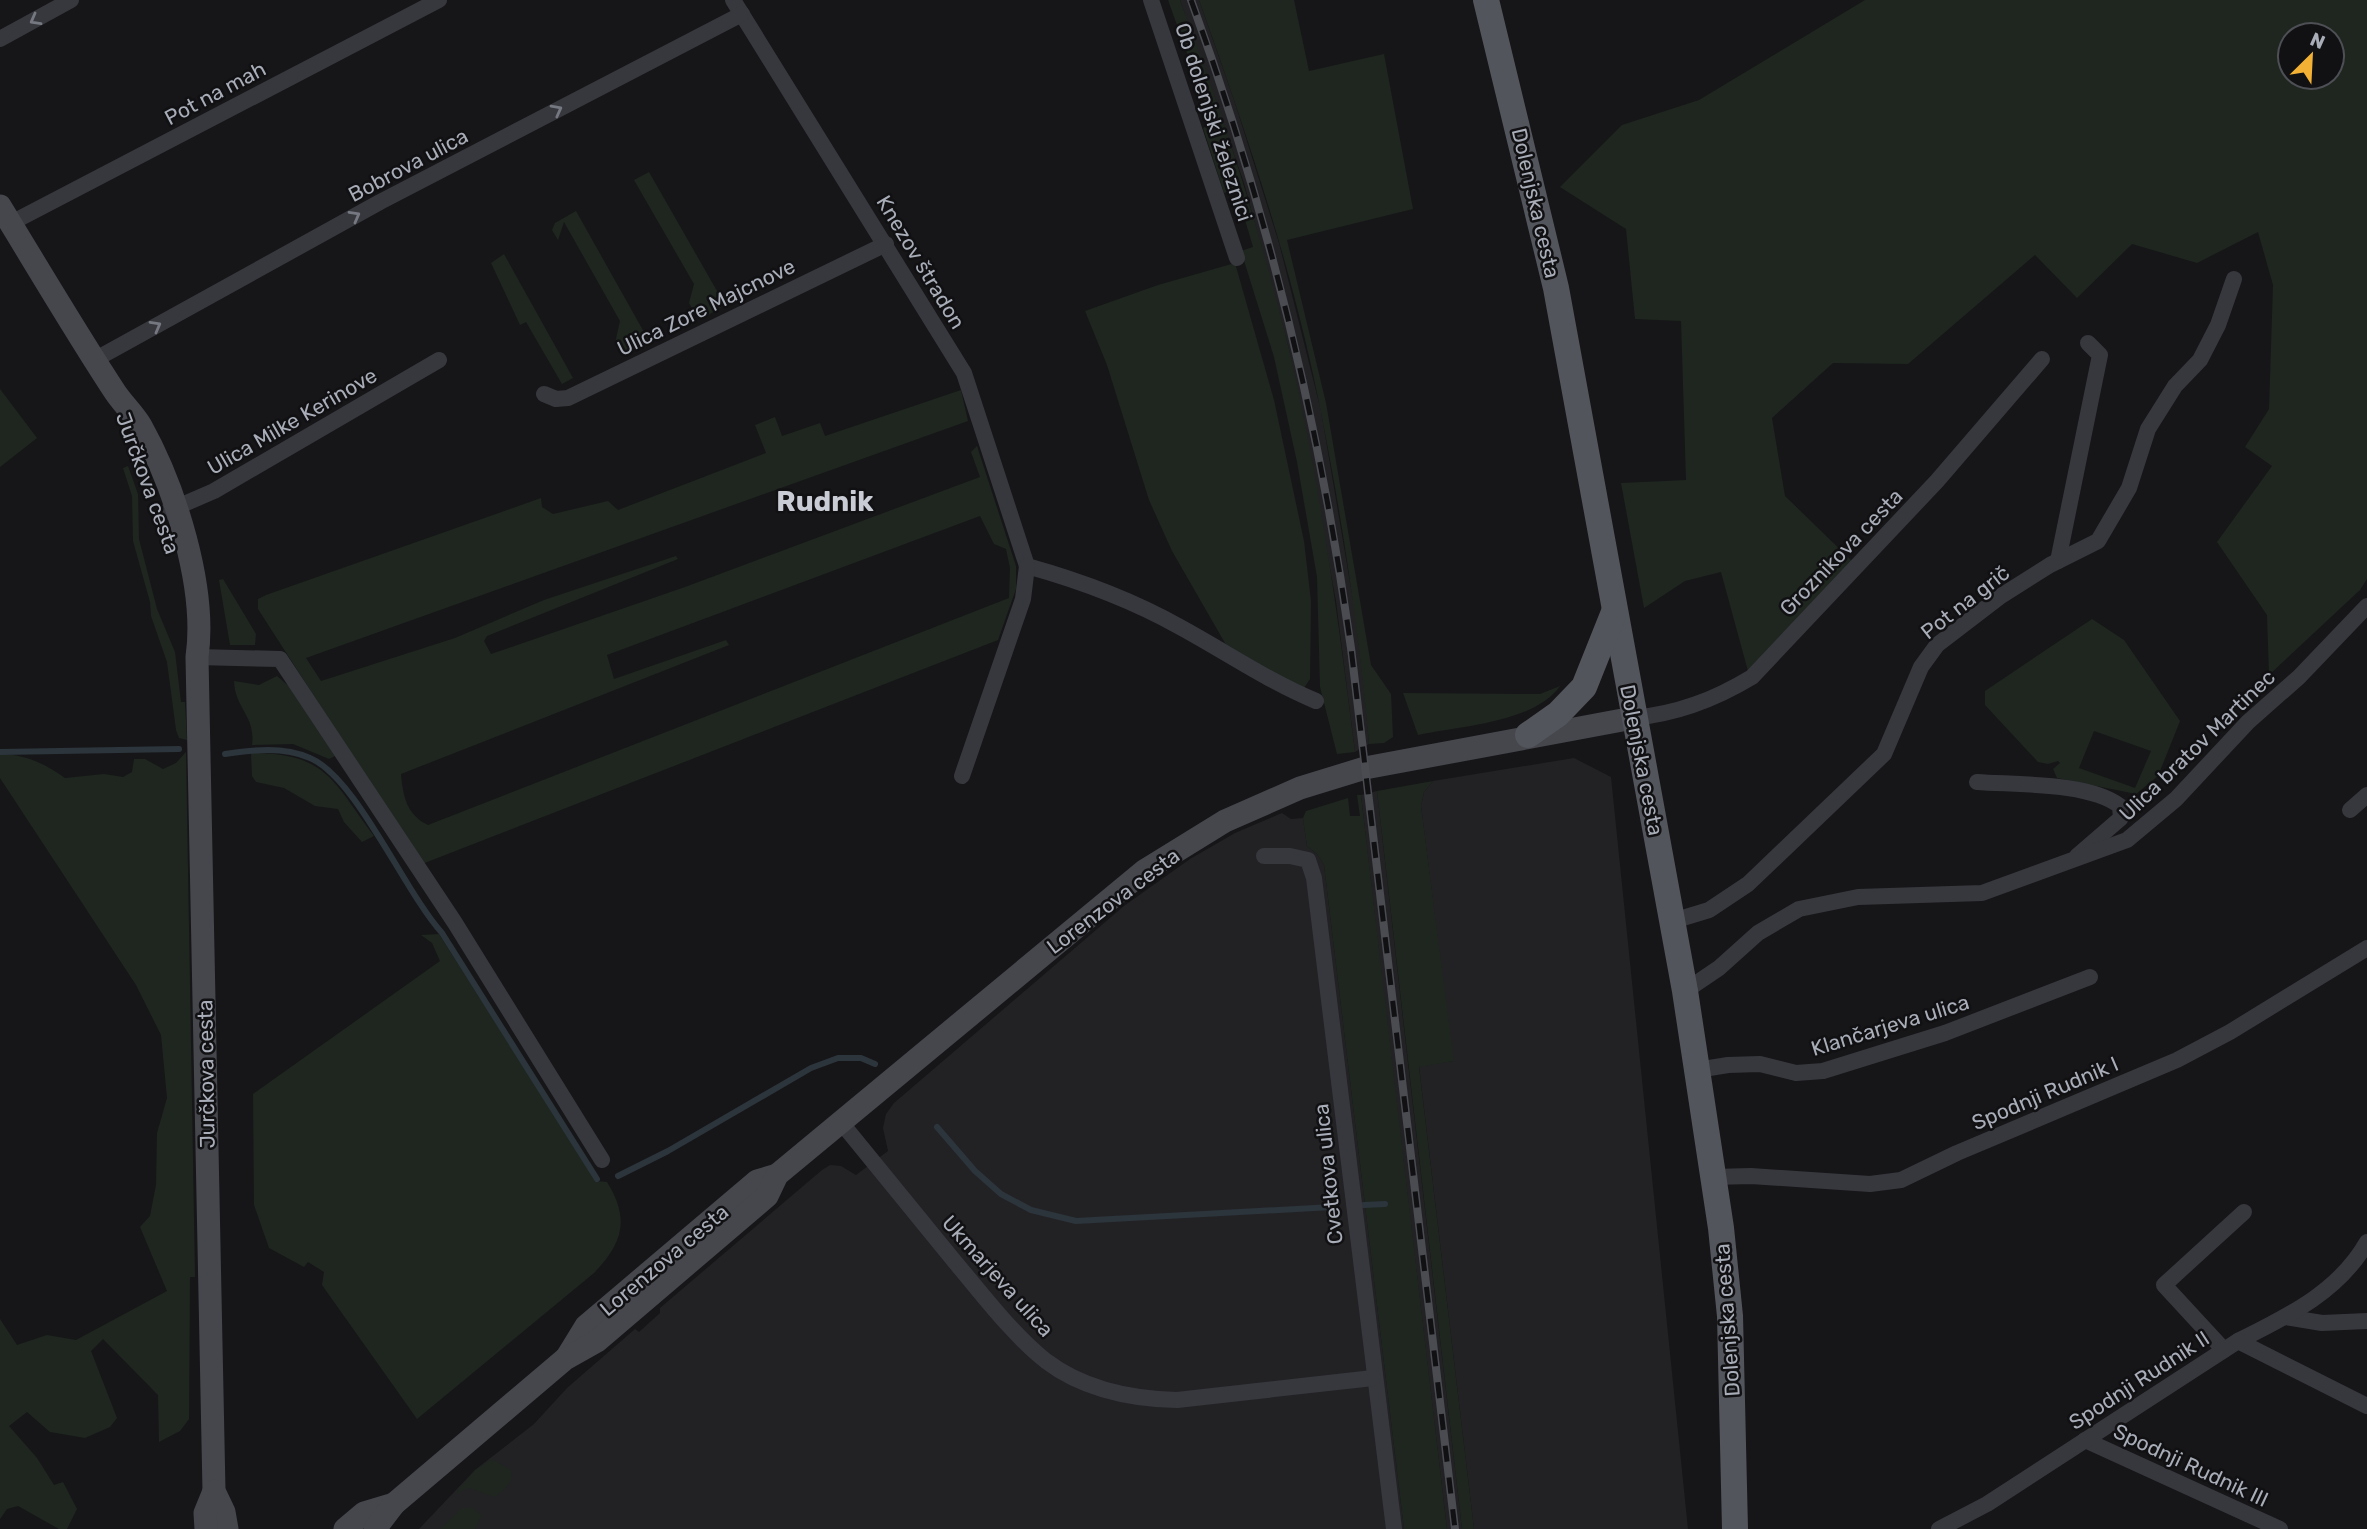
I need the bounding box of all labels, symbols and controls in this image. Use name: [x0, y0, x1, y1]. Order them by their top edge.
one-way arrow: [30, 11, 43, 25]
street label: Ob dolenjski železnici: [1170, 19, 1258, 225]
north arrow: [2276, 21, 2346, 91]
text: N: [2307, 28, 2329, 54]
street label: Pot na mah: [160, 56, 270, 130]
one-way arrow: [550, 105, 562, 118]
street label: Bobrova ulica: [344, 123, 472, 207]
street label: Dolenjska cesta: [1507, 125, 1565, 281]
street label: Knezov štradon: [871, 191, 971, 333]
one-way arrow: [348, 211, 361, 224]
street label: Ulica Zore Majcnove: [613, 253, 799, 361]
one-way arrow: [149, 321, 161, 334]
street label: Ulica Milke Kerinove: [203, 362, 381, 480]
street label: Jurčkova cesta: [111, 409, 185, 557]
street label: Groznikova cesta: [1774, 484, 1908, 620]
district label: Rudnik: [776, 485, 874, 518]
street label: Pot na grič: [1916, 560, 2014, 644]
street label: Ulica bratov Martinec: [2114, 664, 2280, 826]
street label: Dolenjska cesta: [1615, 682, 1669, 838]
street label: Lorenzova cesta: [1042, 843, 1184, 959]
street label: Klančarjeva ulica: [1808, 989, 1972, 1061]
street label: Jurčkova cesta: [192, 999, 220, 1149]
street label: Spodnji Rudnik I: [1968, 1051, 2122, 1135]
street label: Cvetkova ulica: [1308, 1103, 1348, 1245]
street label: Lorenzova cesta: [595, 1199, 733, 1321]
street label: Ukmarjeva ulica: [937, 1210, 1059, 1342]
street label: Dolenjska cesta: [1709, 1243, 1745, 1397]
street label: Spodnji Rudnik II: [2064, 1325, 2214, 1435]
street label: Spodnji Rudnik III: [2110, 1418, 2272, 1512]

